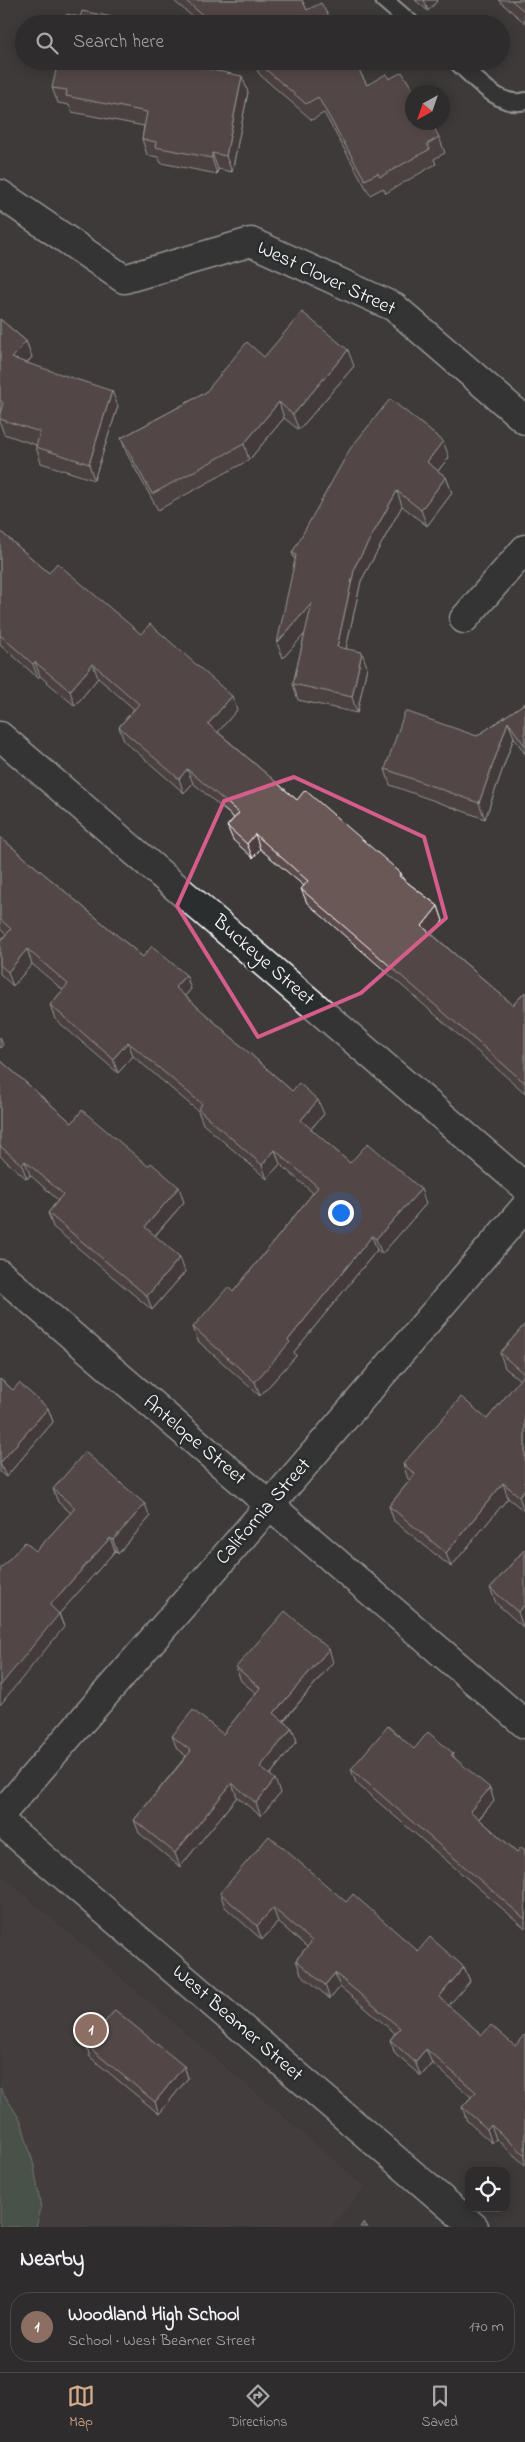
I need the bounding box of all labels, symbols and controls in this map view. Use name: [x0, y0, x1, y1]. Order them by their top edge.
search box: [15, 15, 510, 70]
icon: search: [33, 29, 61, 57]
text: Search here: [73, 29, 164, 56]
north arrow: [405, 85, 450, 130]
street label: West Clover Street: [252, 234, 400, 324]
street label: Buckeye Street: [205, 908, 321, 1014]
your location: [328, 1200, 354, 1226]
street label: Antelope Street: [136, 1389, 252, 1493]
street label: California Street: [209, 1452, 319, 1572]
street label: West Beamer Street: [165, 1959, 309, 2089]
pin: 1: [75, 2011, 107, 2049]
map controls: [465, 2167, 510, 2212]
button: locate: [465, 2167, 510, 2212]
text: Nearby: [20, 2245, 84, 2275]
text: Woodland High School: [68, 2302, 239, 2329]
text: 1: [34, 2315, 40, 2339]
text: 170 m: [469, 2315, 504, 2339]
text: School · West Beamer Street: [68, 2329, 256, 2353]
tab: Map: [67, 2382, 95, 2433]
tab: Directions: [229, 2382, 287, 2433]
tab: Saved: [421, 2382, 458, 2433]

